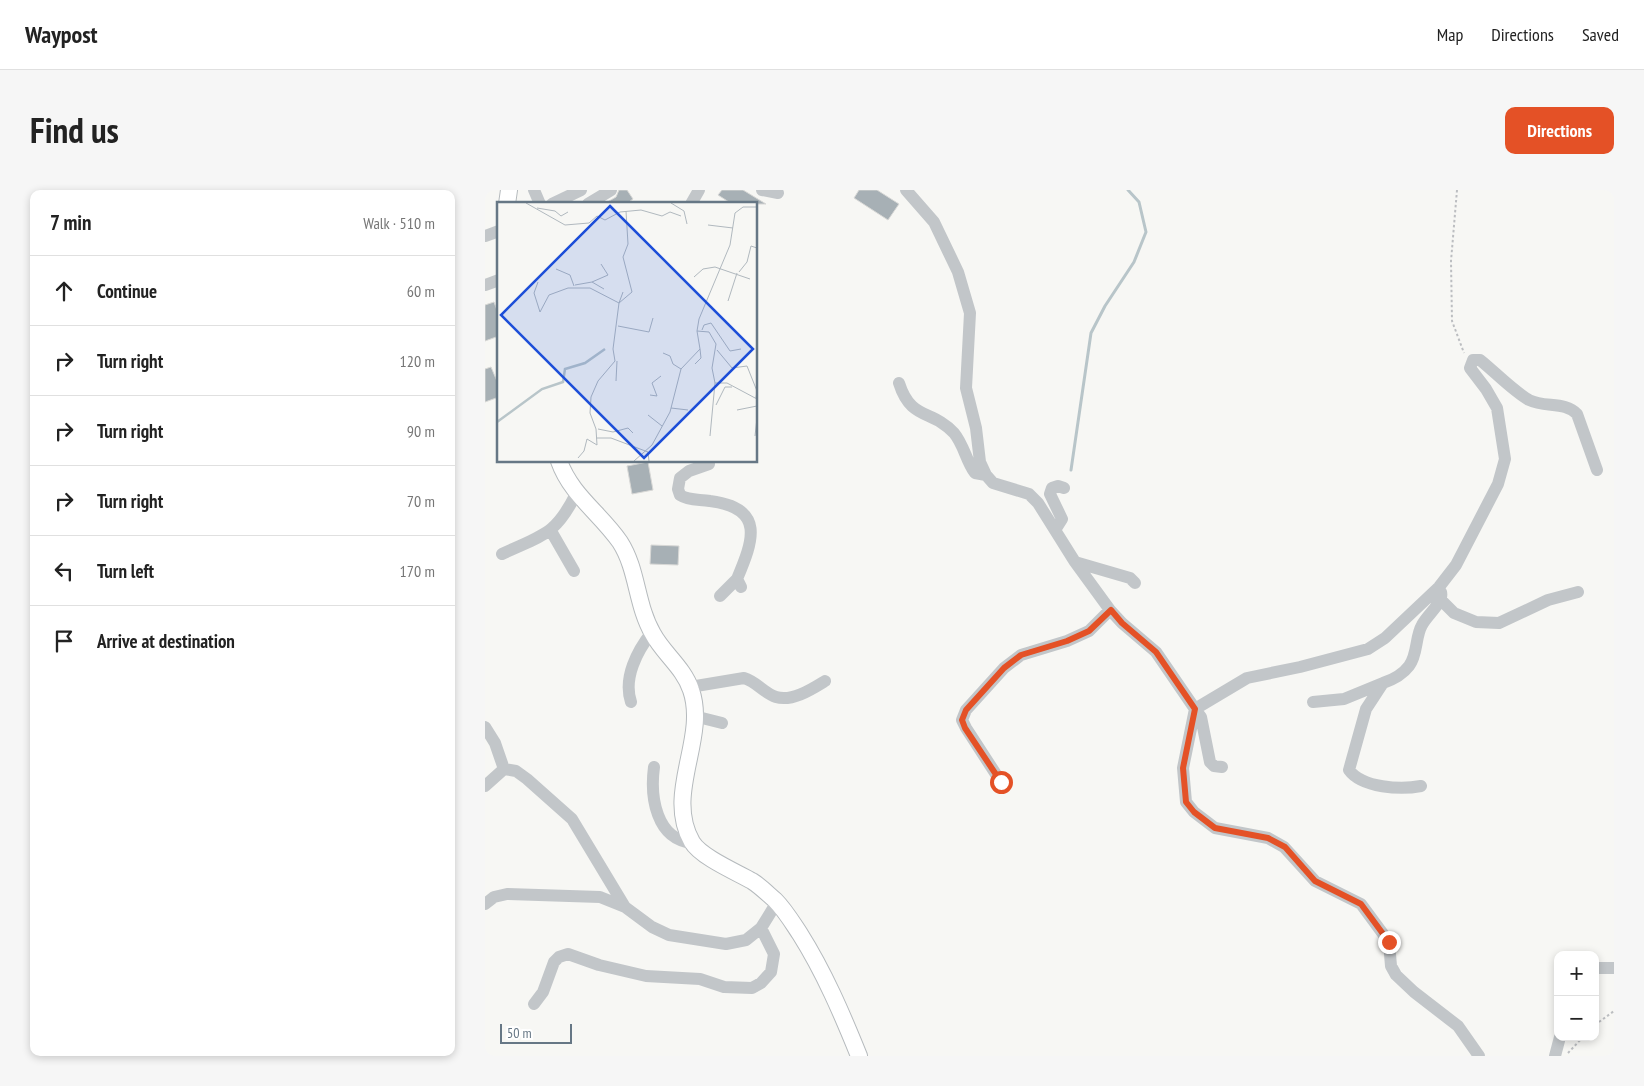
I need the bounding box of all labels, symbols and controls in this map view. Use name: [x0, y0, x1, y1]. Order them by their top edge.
text: Waypost: [25, 19, 98, 50]
text: Map: [1437, 23, 1463, 46]
text: Directions: [1491, 23, 1554, 46]
text: Saved: [1582, 23, 1619, 46]
text: Find us: [30, 107, 119, 153]
button: Directions: [1505, 107, 1614, 154]
inset map: [497, 202, 757, 462]
text: 7 min: [50, 209, 92, 236]
text: Walk · 510 m: [363, 213, 435, 233]
icon: ahead: [50, 277, 78, 305]
text: Continue: [97, 279, 157, 303]
text: 60 m: [407, 281, 435, 301]
icon: right: [50, 347, 78, 375]
text: Turn right: [97, 349, 163, 373]
text: 120 m: [400, 351, 435, 371]
icon: right: [50, 417, 78, 445]
text: Turn right: [97, 419, 163, 443]
text: 90 m: [407, 421, 435, 441]
icon: right: [50, 487, 78, 515]
text: Turn right: [97, 489, 163, 513]
text: 70 m: [407, 491, 435, 511]
icon: left: [50, 557, 78, 585]
text: Turn left: [97, 559, 154, 583]
text: 170 m: [400, 561, 435, 581]
icon: arrive: [50, 627, 78, 655]
text: Arrive at destination: [97, 629, 235, 653]
route start: [990, 771, 1013, 794]
route end: [1378, 931, 1401, 954]
map controls: [1554, 951, 1599, 1041]
button: +: [1554, 951, 1599, 996]
button: −: [1554, 996, 1599, 1041]
scale bar: [500, 1021, 573, 1044]
text: 50 m: [507, 1024, 532, 1042]

